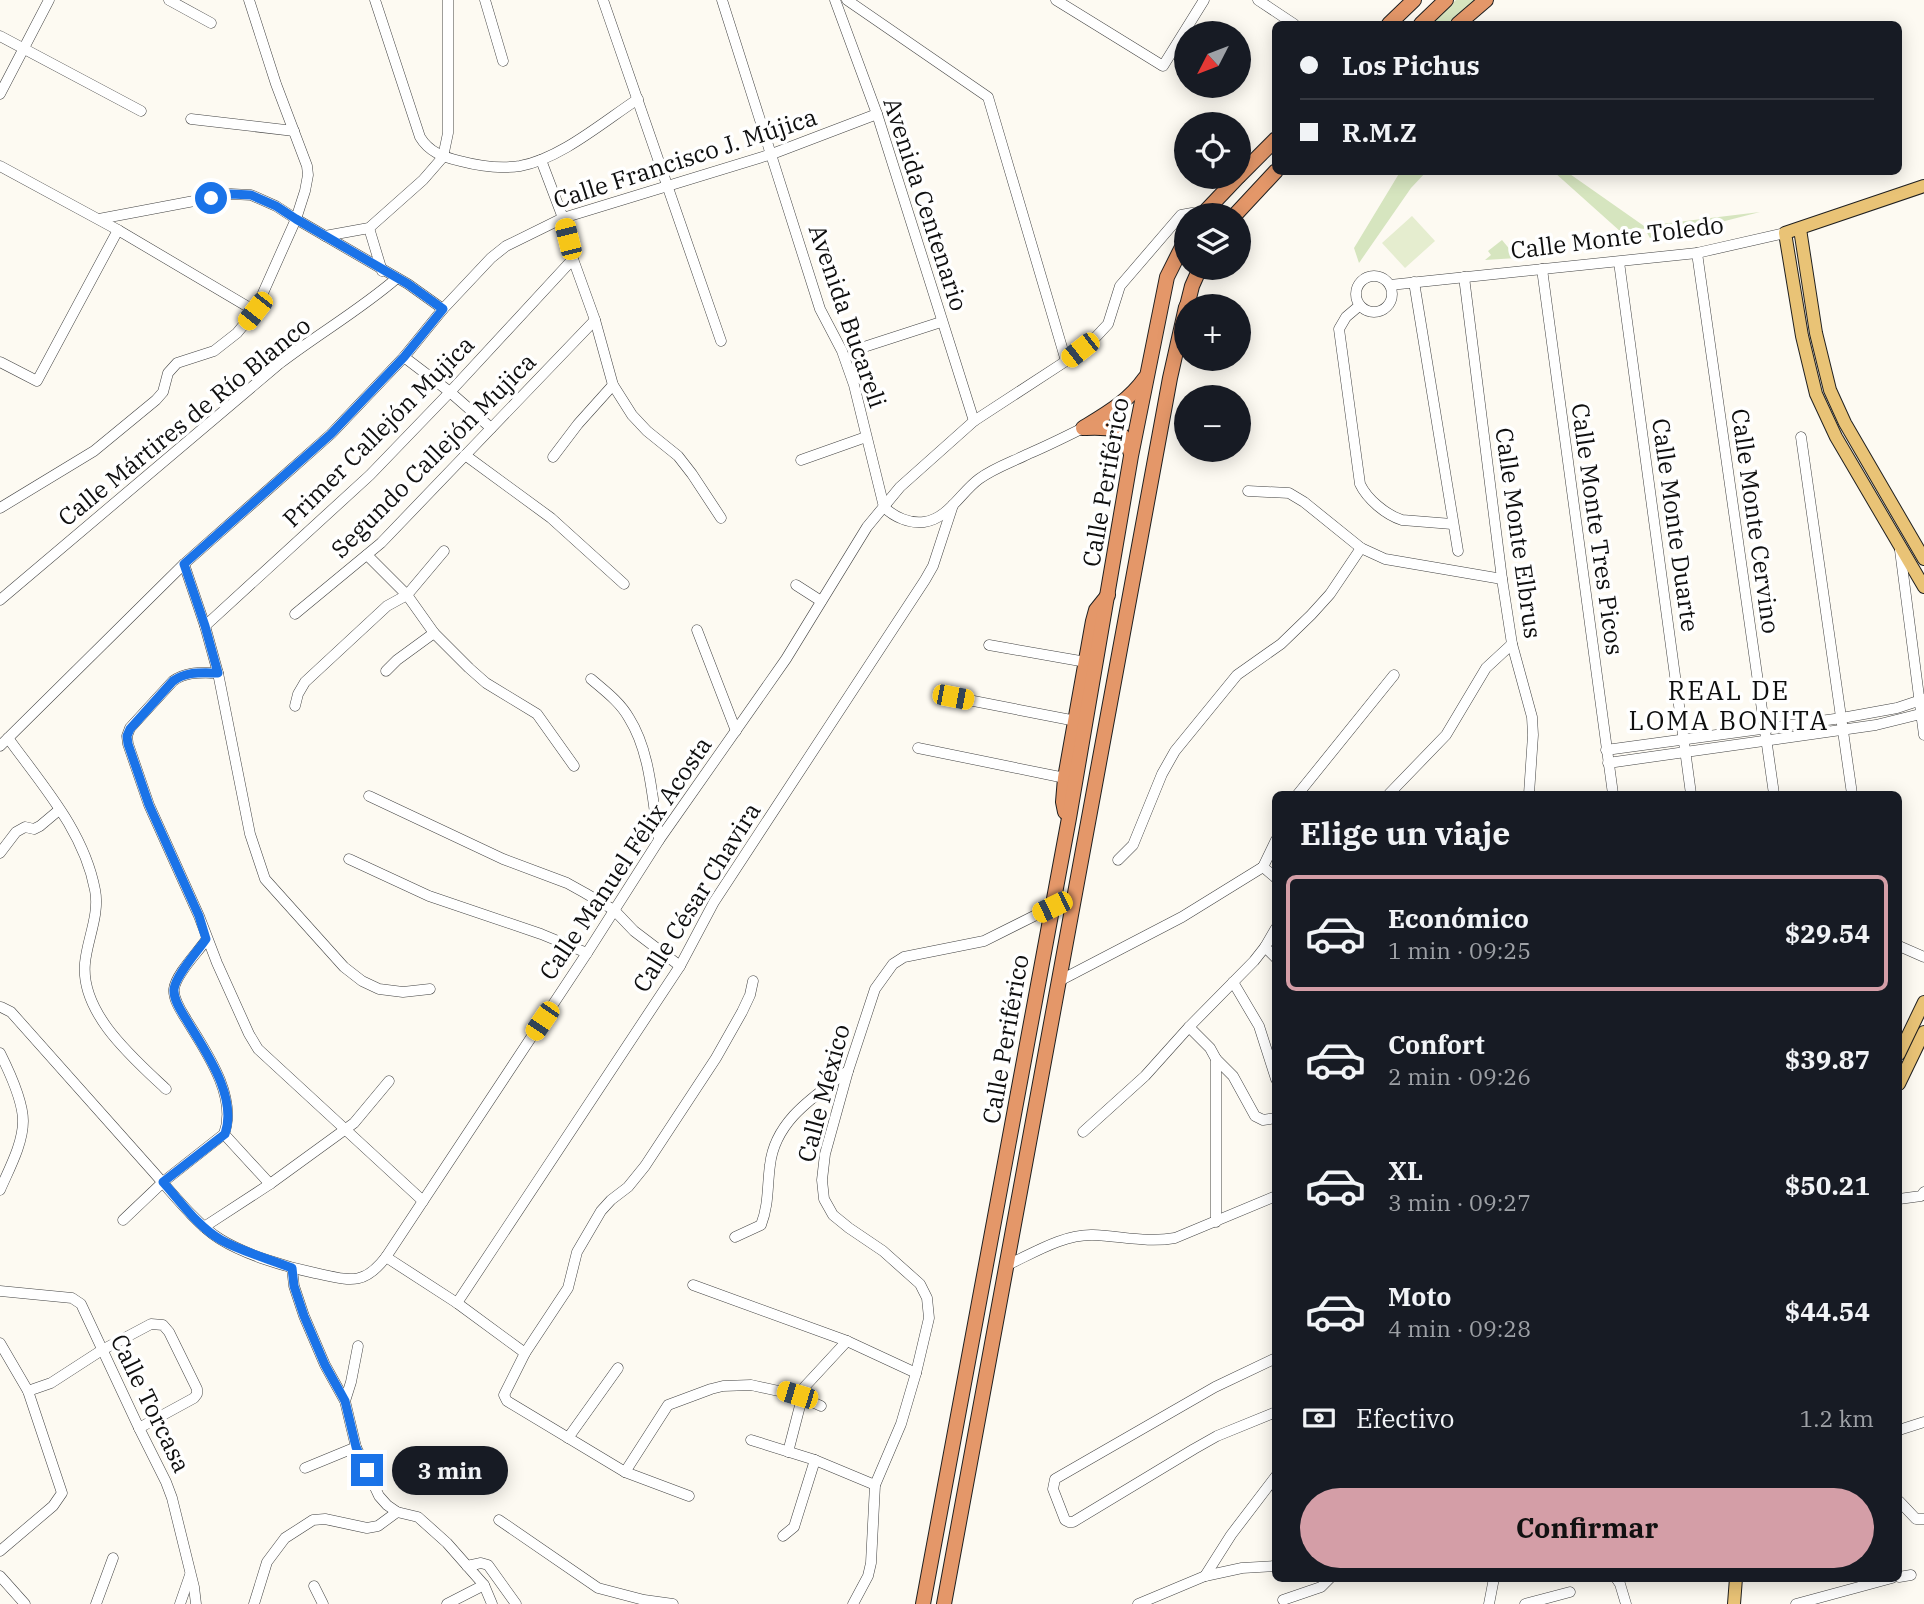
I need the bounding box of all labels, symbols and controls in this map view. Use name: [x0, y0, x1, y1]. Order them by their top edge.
north arrow: [1174, 21, 1251, 98]
map controls: [1174, 21, 1251, 462]
text: Los Pichus: [1342, 48, 1480, 82]
street label: Avenida Centenario: [876, 93, 976, 315]
street label: Calle Francisco J. Mújica: [549, 100, 821, 216]
button: locate: [1174, 112, 1251, 189]
text: R.M.Z: [1342, 115, 1417, 149]
route start: [195, 182, 227, 214]
button: layers: [1174, 203, 1251, 280]
street label: Calle Monte Toledo: [1509, 208, 1725, 266]
car: [553, 216, 584, 262]
street label: Avenida Bucareli: [802, 220, 894, 412]
car: [234, 288, 277, 334]
button: +: [1174, 294, 1251, 371]
street label: Calle Mártires de Río Blanco: [51, 309, 317, 533]
street label: Primer Callejón Mujica: [275, 328, 481, 534]
car: [1057, 329, 1104, 371]
street label: Segundo Callejón Mujica: [324, 346, 542, 564]
button: −: [1174, 385, 1251, 462]
street label: Calle Periférico: [1074, 395, 1136, 569]
street label: Calle Monte Tres Picos: [1564, 401, 1632, 657]
street label: Calle Monte Cervino: [1724, 406, 1788, 636]
street label: Calle Monte Duarte: [1645, 416, 1707, 634]
street label: Calle Monte Elbrus: [1488, 426, 1550, 640]
district label: REAL DE LOMA BONITA: [1629, 673, 1829, 737]
car: [931, 683, 976, 711]
street label: Calle Manuel Félix Acosta: [531, 730, 719, 986]
street label: Calle César Chavira: [625, 796, 767, 998]
text: Elige un viaje: [1300, 812, 1510, 854]
car: [1029, 888, 1076, 926]
text: Económico: [1388, 901, 1529, 935]
icon: car: [1304, 902, 1367, 965]
text: $29.54: [1785, 916, 1870, 950]
text: 1 min · 09:25: [1388, 935, 1531, 965]
street label: Calle Periférico: [974, 952, 1036, 1126]
car: [522, 998, 563, 1044]
street label: Calle México: [789, 1021, 857, 1165]
text: Confort: [1388, 1027, 1485, 1061]
icon: car: [1304, 1028, 1367, 1091]
text: $39.87: [1785, 1042, 1870, 1076]
text: 2 min · 09:26: [1388, 1061, 1531, 1091]
text: XL: [1388, 1153, 1423, 1187]
icon: car: [1304, 1154, 1367, 1217]
text: $50.21: [1785, 1168, 1870, 1202]
text: 3 min · 09:27: [1388, 1187, 1531, 1217]
text: Moto: [1388, 1279, 1451, 1313]
icon: car: [1304, 1280, 1367, 1343]
text: $44.54: [1785, 1294, 1870, 1328]
text: 4 min · 09:28: [1388, 1313, 1531, 1343]
street label: Calle Torcasa: [104, 1328, 198, 1478]
car: [774, 1379, 821, 1411]
icon: cash: [1300, 1399, 1338, 1437]
text: Efectivo: [1356, 1401, 1454, 1435]
text: 1.2 km: [1800, 1403, 1874, 1433]
callout: 3 min: [392, 1446, 507, 1494]
route end: [351, 1454, 383, 1486]
text: 3 min: [418, 1455, 482, 1485]
button: Confirmar: [1300, 1488, 1874, 1568]

